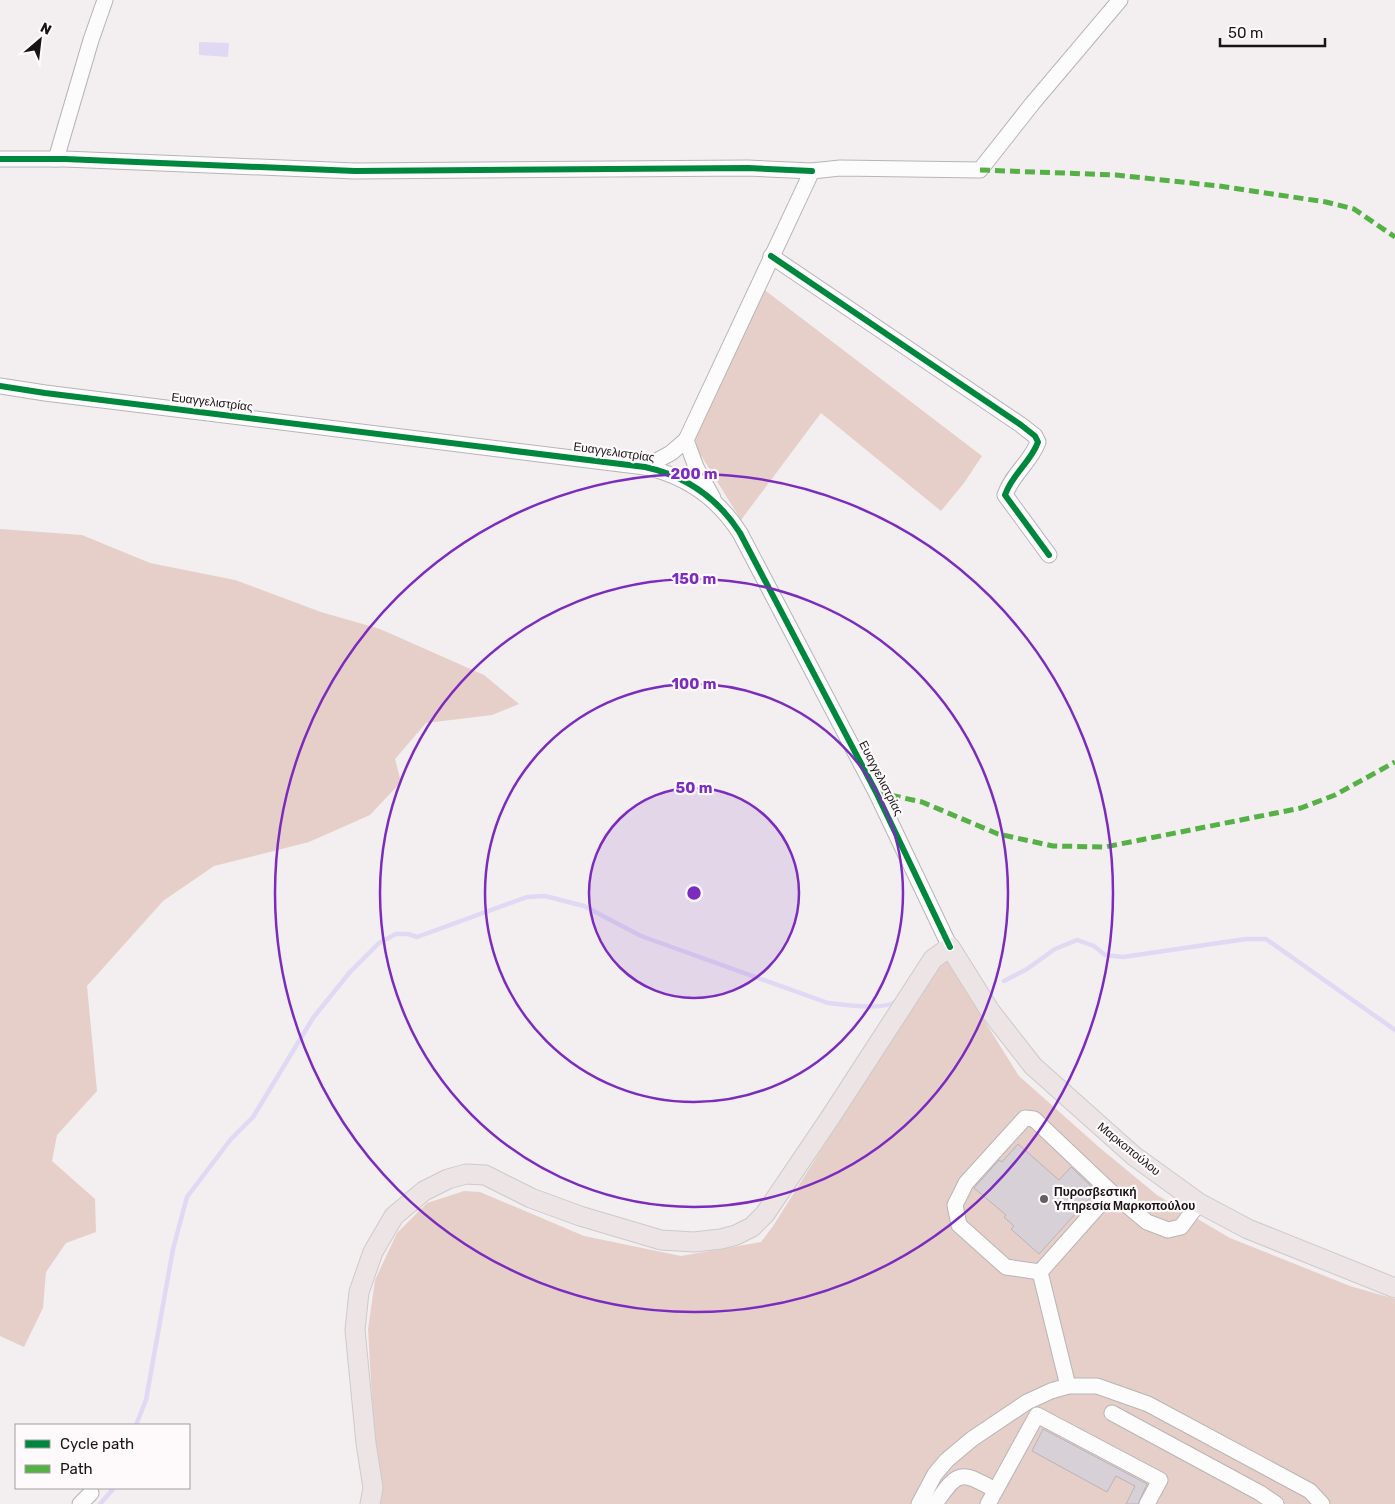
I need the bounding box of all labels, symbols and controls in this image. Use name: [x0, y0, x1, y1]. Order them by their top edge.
north arrow: [15, 15, 65, 65]
scale bar: [1220, 15, 1325, 47]
text: N: [37, 19, 54, 39]
text: 50 m: [1228, 24, 1263, 42]
street label: Ευαγγελιστρίας: [171, 390, 254, 414]
street label: Ευαγγελιστρίας: [572, 439, 656, 465]
text: 200 m: [670, 465, 718, 483]
text: 150 m: [672, 570, 716, 588]
text: 100 m: [672, 675, 716, 693]
street label: Ευαγγελιστρίας: [856, 738, 906, 818]
text: 50 m: [676, 779, 712, 797]
centre of rings: [685, 884, 703, 902]
street label: Μαρκοπούλου: [1095, 1119, 1163, 1179]
place label: Πυροσβεστική Υπηρεσία Μαρκοπούλου: [1054, 1185, 1195, 1213]
marker: Πυροσβεστική Υπηρεσία Μαρκοπούλου: [1038, 1193, 1050, 1205]
legend: [15, 1424, 190, 1489]
text: Cycle path: [60, 1435, 134, 1453]
text: Path: [60, 1460, 93, 1478]

